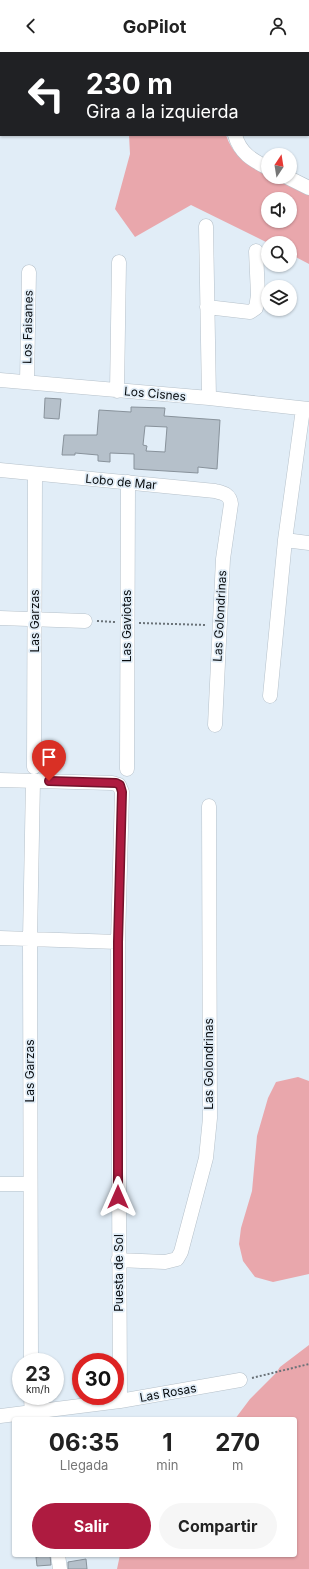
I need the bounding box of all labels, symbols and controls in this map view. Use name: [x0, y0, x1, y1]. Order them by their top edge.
icon: back: [20, 15, 42, 37]
icon: person: [267, 15, 289, 37]
text: GoPilot: [123, 16, 186, 37]
text: 230 m: [86, 67, 173, 101]
icon: left: [20, 68, 72, 120]
text: Gira a la izquierda: [86, 101, 239, 122]
north arrow: [261, 148, 297, 184]
map controls: [261, 148, 297, 316]
button: sound: [261, 192, 297, 228]
button: search: [261, 236, 297, 272]
button: layers: [261, 280, 297, 316]
street label: Los Faisanes: [19, 290, 36, 364]
street label: Los Cisnes: [123, 383, 187, 404]
street label: Lobo de Mar: [85, 471, 158, 492]
street label: Las Golondrinas: [210, 570, 229, 662]
street label: Las Garzas: [27, 589, 42, 653]
street label: Las Gaviotas: [119, 590, 134, 662]
pin: [32, 740, 66, 781]
icon: arrive: [38, 746, 60, 768]
street label: Las Golondrinas: [201, 1018, 216, 1110]
street label: Las Garzas: [22, 1039, 37, 1103]
position arrow: [97, 1176, 139, 1218]
street label: Puesta de Sol: [111, 1234, 126, 1312]
speed limit sign: 30: [72, 1353, 124, 1405]
text: 23: [25, 1362, 51, 1386]
street label: Las Rosas: [138, 1380, 197, 1405]
text: km/h: [26, 1383, 50, 1395]
text: 06:35: [49, 1428, 119, 1457]
text: 1: [162, 1428, 173, 1457]
text: 270: [215, 1428, 260, 1457]
text: Llegada: [60, 1457, 108, 1473]
text: min: [156, 1457, 178, 1473]
text: m: [232, 1457, 243, 1473]
button: Salir: [32, 1503, 151, 1549]
button: Compartir: [159, 1503, 277, 1549]

